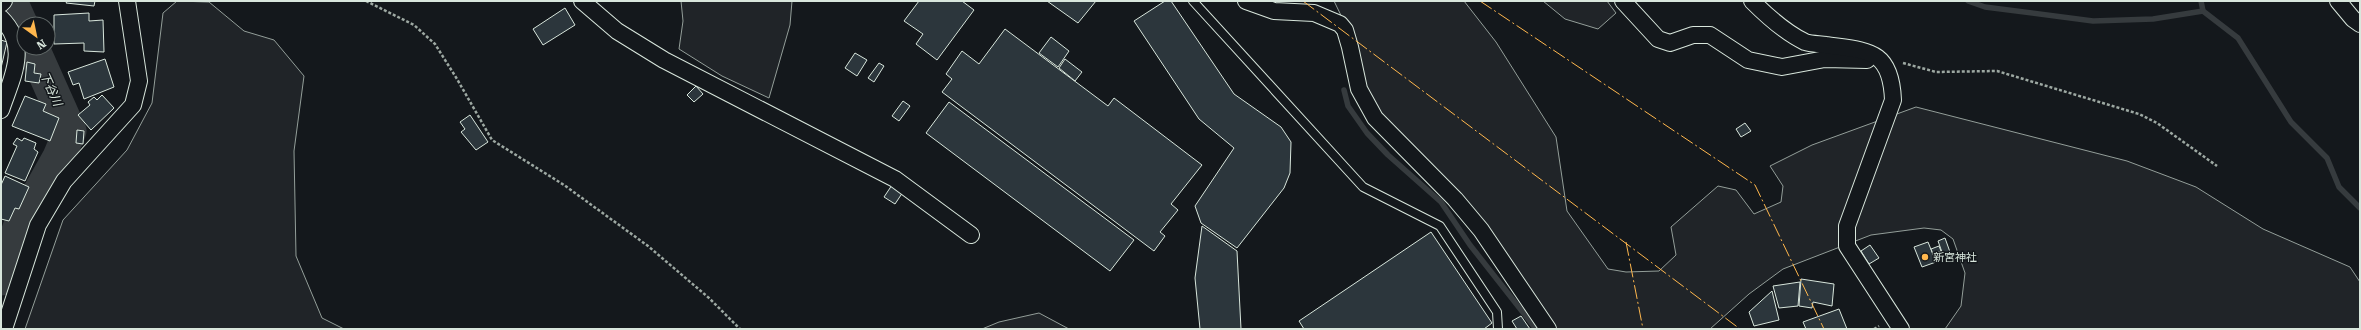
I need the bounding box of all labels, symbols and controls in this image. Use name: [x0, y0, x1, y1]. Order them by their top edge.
north arrow: [16, 16, 56, 56]
text: N: [34, 36, 48, 52]
water label: 下谷川: [37, 70, 66, 110]
place label: 新宮神社: [1933, 251, 1977, 264]
marker: 新宮神社: [1920, 252, 1930, 262]

